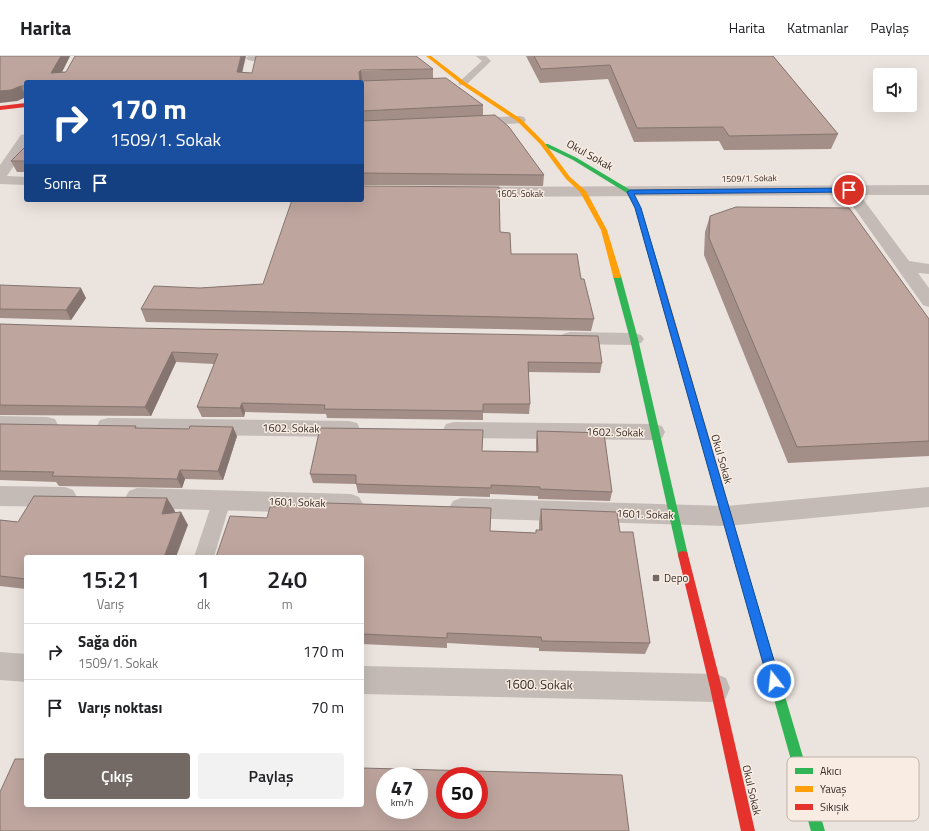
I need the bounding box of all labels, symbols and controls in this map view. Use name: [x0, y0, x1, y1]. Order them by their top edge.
text: Harita: [20, 13, 71, 42]
text: Harita: [729, 17, 765, 38]
text: Katmanlar: [787, 17, 848, 38]
text: Paylaş: [870, 17, 909, 38]
map controls: [873, 68, 917, 112]
button: sound: [873, 68, 917, 112]
text: 170 m: [110, 87, 187, 130]
icon: right: [44, 96, 96, 148]
text: 1509/1. Sokak: [110, 126, 221, 153]
street label: Okul Sokak: [564, 136, 617, 175]
street label: 1509/1. Sokak: [721, 171, 778, 185]
text: Sonra: [44, 172, 81, 195]
icon: arrive: [89, 172, 111, 194]
pin: [832, 173, 866, 207]
icon: arrive: [838, 179, 860, 201]
street label: 1605. Sokak: [497, 187, 544, 200]
street label: 1602. Sokak: [262, 420, 320, 437]
street label: 1602. Sokak: [586, 424, 644, 441]
street label: Okul Sokak: [707, 432, 737, 486]
street label: 1601. Sokak: [268, 493, 327, 511]
street label: 1601. Sokak: [616, 505, 675, 523]
text: 15:21: [81, 561, 140, 597]
text: 1: [197, 561, 210, 597]
text: 240: [267, 561, 307, 597]
place label: Depo: [664, 570, 688, 586]
marker: Depo: [651, 573, 661, 583]
text: Varış: [97, 594, 124, 614]
text: dk: [197, 594, 210, 614]
text: m: [282, 594, 293, 614]
text: Sağa dön: [78, 630, 137, 653]
text: 170 m: [303, 640, 344, 663]
icon: right: [44, 641, 66, 663]
text: 1509/1. Sokak: [78, 653, 158, 673]
position arrow: [753, 660, 795, 702]
street label: 1600. Sokak: [505, 673, 573, 695]
text: Varış noktası: [78, 696, 162, 719]
text: 70 m: [311, 696, 344, 719]
icon: arrive: [44, 697, 66, 719]
button: Çıkış: [44, 753, 190, 799]
button: Paylaş: [198, 753, 344, 799]
legend: [787, 757, 919, 821]
street label: Okul Sokak: [738, 763, 766, 817]
text: Akıcı: [820, 763, 841, 779]
speed limit sign: 50: [436, 767, 488, 819]
text: 47: [391, 772, 413, 803]
text: Yavaş: [820, 781, 847, 797]
text: km/h: [391, 795, 413, 810]
text: Sıkışık: [820, 799, 850, 815]

